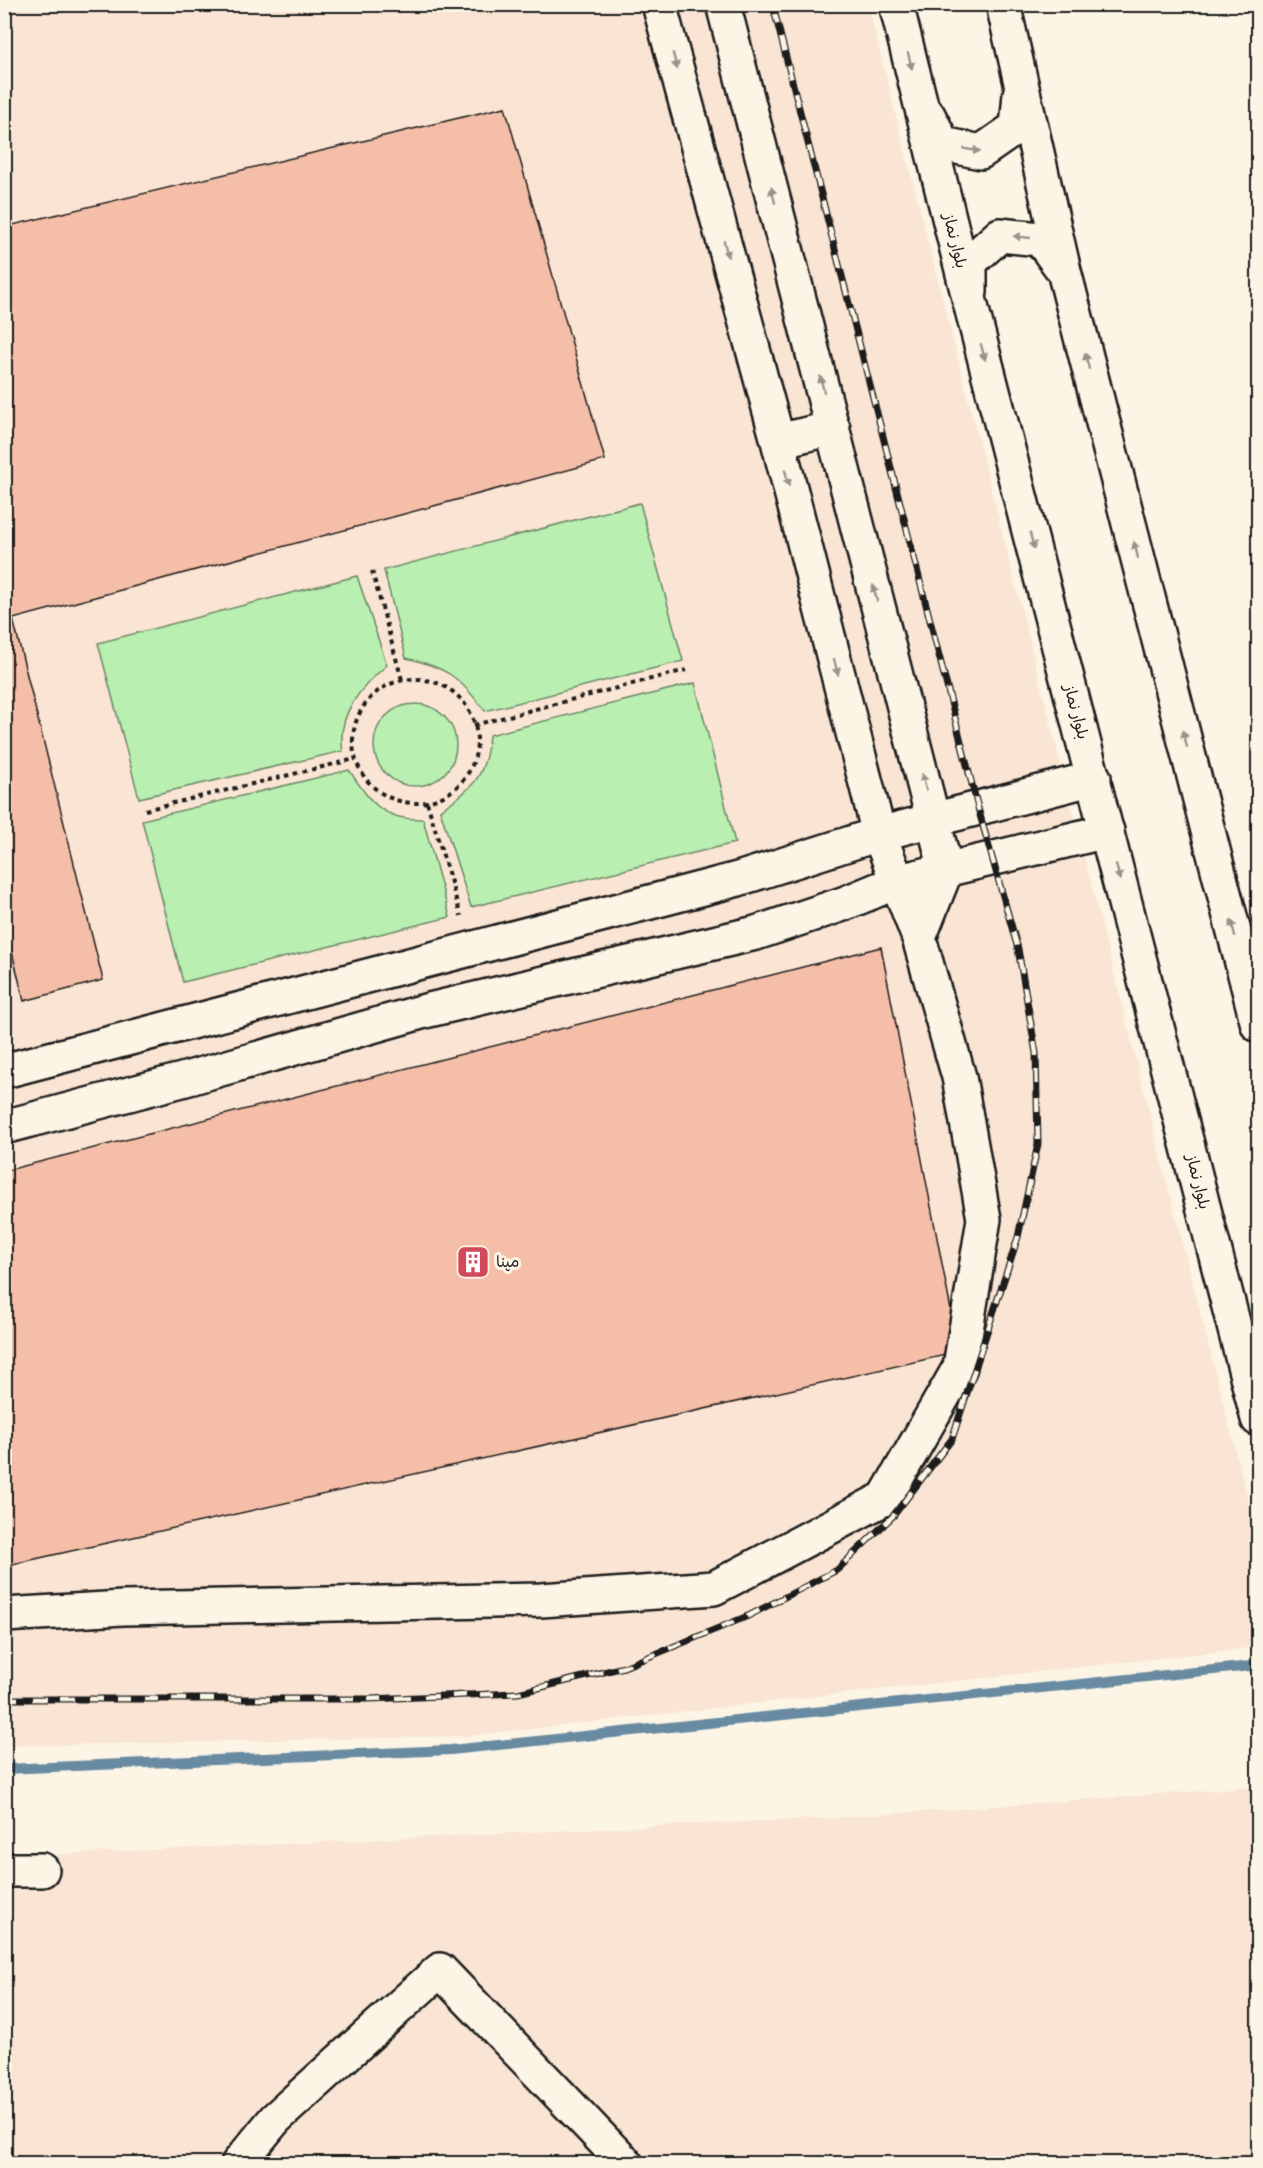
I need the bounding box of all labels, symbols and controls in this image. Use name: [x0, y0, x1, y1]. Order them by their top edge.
one-way arrow: [671, 52, 680, 70]
one-way arrow: [906, 52, 916, 70]
one-way arrow: [963, 145, 982, 154]
one-way arrow: [768, 186, 778, 205]
street label: بلوار نماز: [938, 210, 971, 271]
one-way arrow: [1012, 233, 1031, 242]
one-way arrow: [722, 240, 731, 258]
one-way arrow: [979, 343, 989, 361]
one-way arrow: [1082, 352, 1092, 370]
one-way arrow: [816, 375, 826, 393]
one-way arrow: [783, 469, 793, 487]
one-way arrow: [1028, 532, 1037, 550]
one-way arrow: [1131, 541, 1140, 559]
one-way arrow: [870, 584, 880, 603]
one-way arrow: [832, 658, 841, 676]
street label: بلوار نماز: [1059, 681, 1093, 742]
one-way arrow: [1179, 730, 1189, 748]
one-way arrow: [919, 773, 928, 791]
one-way arrow: [1114, 863, 1123, 881]
one-way arrow: [1228, 919, 1238, 937]
street label: بلوار نماز: [1181, 1151, 1214, 1212]
building icon: مپنا: [455, 1244, 491, 1280]
place label: مپنا: [496, 1252, 519, 1272]

